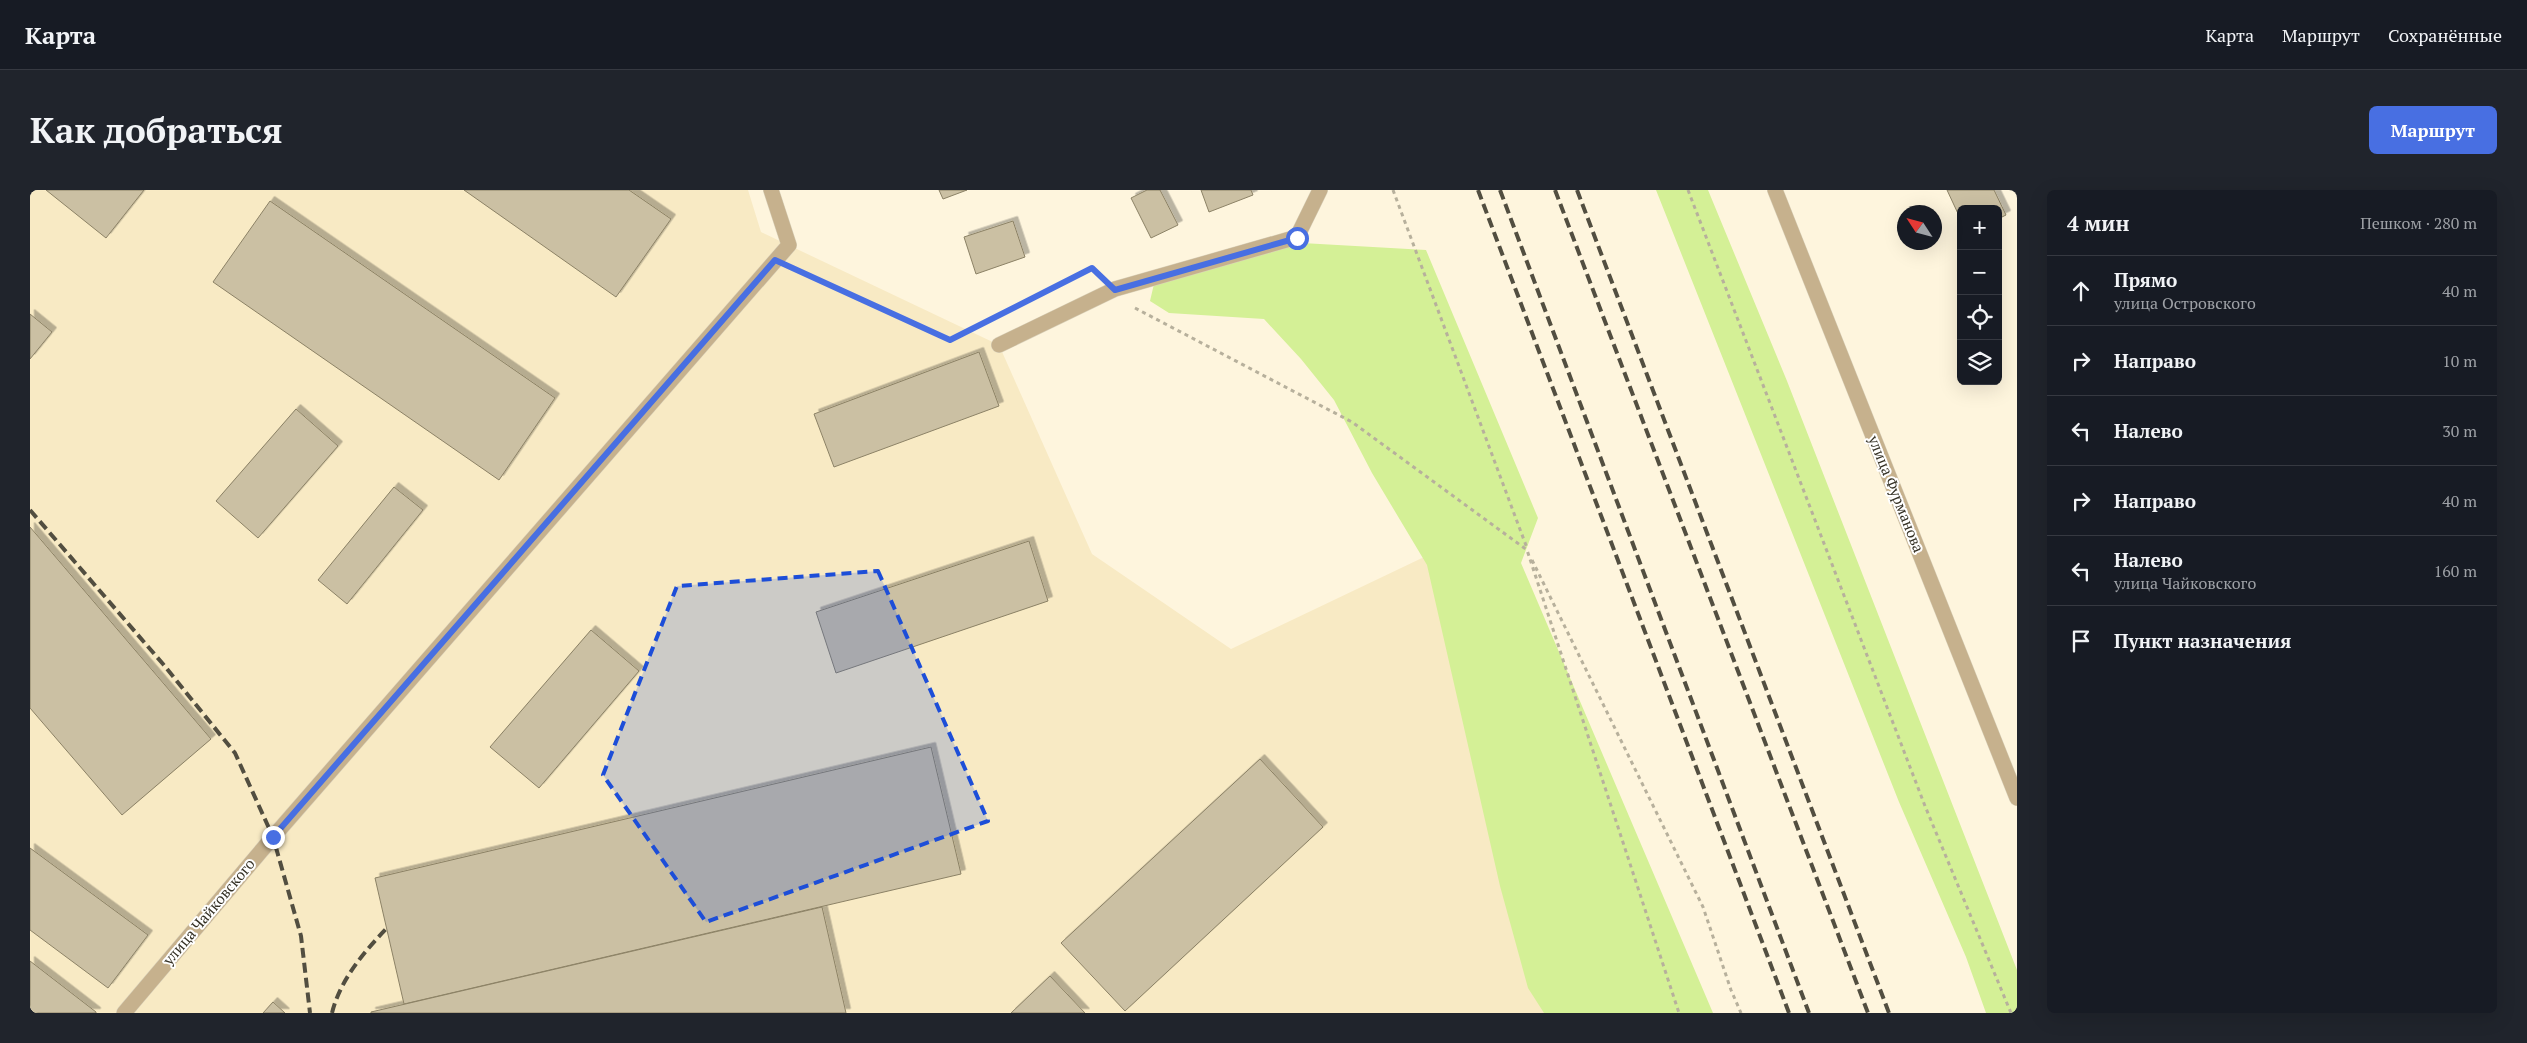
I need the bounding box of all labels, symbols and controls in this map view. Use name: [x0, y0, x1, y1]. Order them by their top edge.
text: Карта: [25, 19, 96, 51]
text: Карта: [2205, 23, 2254, 47]
text: Маршрут: [2282, 23, 2360, 47]
text: Сохранённые: [2388, 23, 2502, 47]
button: Маршрут: [2369, 106, 2497, 154]
text: Как добраться: [30, 107, 283, 153]
north arrow: [1897, 205, 1942, 250]
map controls: [1957, 205, 2002, 385]
button: +: [1957, 205, 2002, 250]
text: 4 мин: [2067, 209, 2129, 237]
text: Пешком · 280 m: [2360, 212, 2477, 234]
route start: [1286, 227, 1309, 250]
button: −: [1957, 250, 2002, 295]
text: Прямо: [2114, 267, 2177, 292]
icon: ahead: [2067, 277, 2095, 305]
text: 40 m: [2442, 280, 2477, 302]
text: улица Островского: [2114, 292, 2256, 314]
button: locate: [1957, 295, 2002, 340]
button: layers: [1957, 340, 2002, 385]
icon: right: [2067, 347, 2095, 375]
text: Направо: [2114, 348, 2196, 373]
text: 10 m: [2442, 350, 2477, 372]
icon: left: [2067, 417, 2095, 445]
text: Налево: [2114, 418, 2183, 443]
text: 30 m: [2442, 420, 2477, 442]
street label: улица Фурманова: [1864, 431, 1930, 555]
icon: right: [2067, 487, 2095, 515]
text: Направо: [2114, 488, 2196, 513]
text: 40 m: [2442, 490, 2477, 512]
text: Налево: [2114, 547, 2183, 572]
icon: left: [2067, 557, 2095, 585]
text: 160 m: [2434, 560, 2477, 582]
text: улица Чайковского: [2114, 572, 2256, 594]
icon: arrive: [2067, 627, 2095, 655]
text: Пункт назначения: [2114, 628, 2291, 653]
route end: [262, 826, 285, 849]
street label: улица Чайковского: [157, 854, 259, 970]

